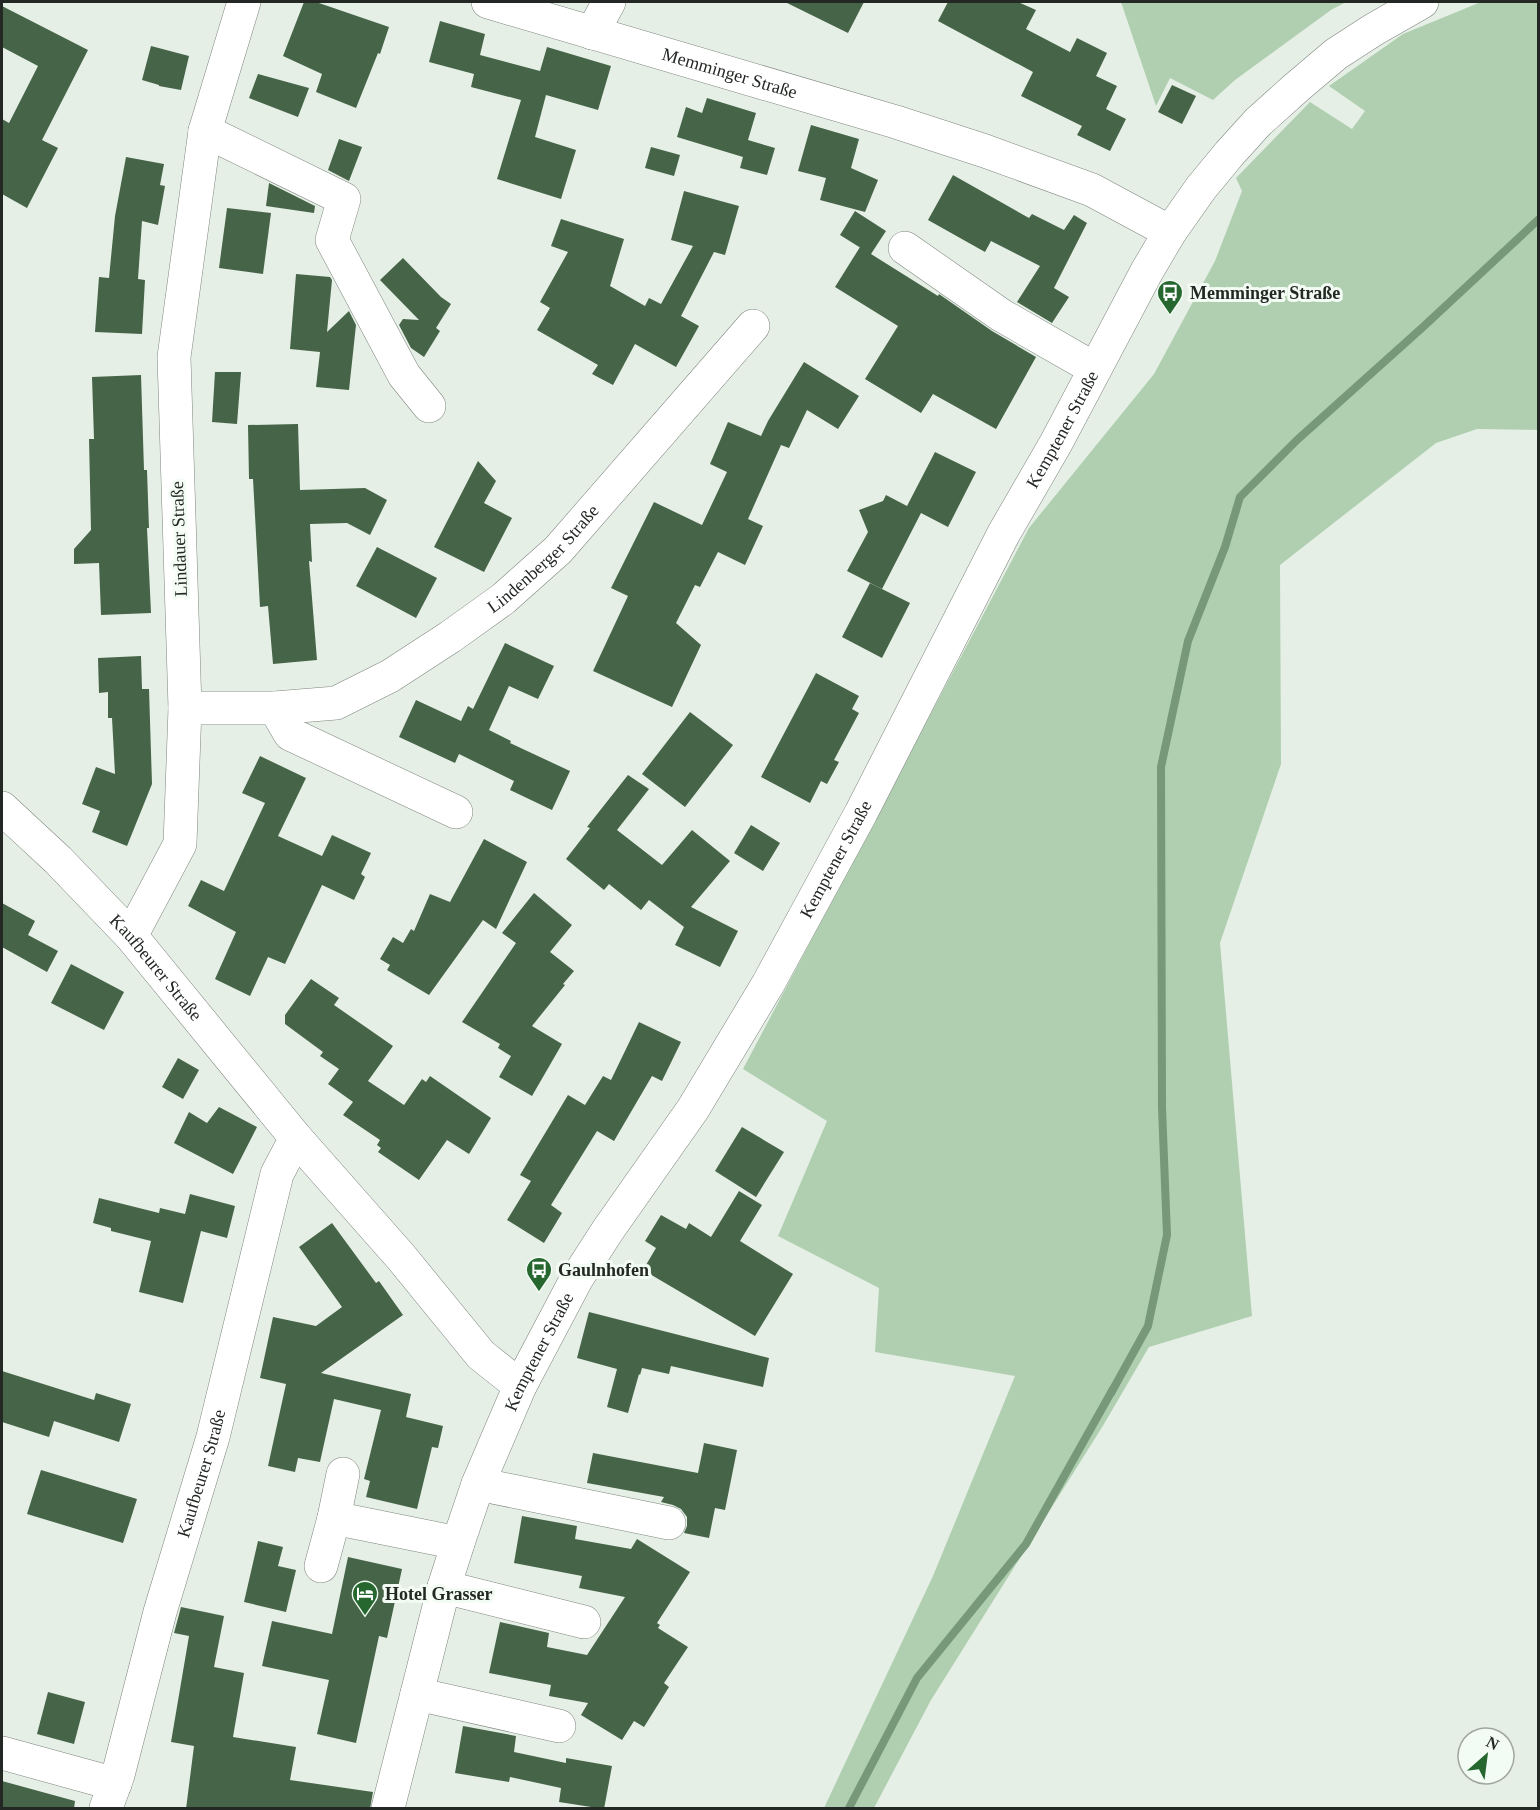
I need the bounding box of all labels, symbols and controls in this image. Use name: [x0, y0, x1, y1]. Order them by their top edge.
street label: Memminger Straße: [660, 44, 800, 102]
bus stop icon: Memminger Straße: [1155, 278, 1185, 316]
place label: Memminger Straße: [1190, 283, 1340, 303]
street label: Kemptener Straße: [1022, 367, 1102, 492]
street label: Lindauer Straße: [167, 481, 191, 597]
street label: Lindenberger Straße: [483, 501, 603, 617]
street label: Kemptener Straße: [796, 797, 876, 921]
street label: Kaufbeurer Straße: [106, 910, 206, 1025]
bus stop icon: Gaulnhofen: [524, 1255, 554, 1293]
place label: Gaulnhofen: [558, 1260, 649, 1280]
street label: Kemptener Straße: [500, 1289, 577, 1414]
street label: Kaufbeurer Straße: [173, 1407, 229, 1540]
hotel icon: Hotel Grasser: [350, 1579, 380, 1617]
place label: Hotel Grasser: [385, 1584, 492, 1604]
north arrow: [1456, 1726, 1516, 1786]
text: N: [1484, 1733, 1502, 1754]

